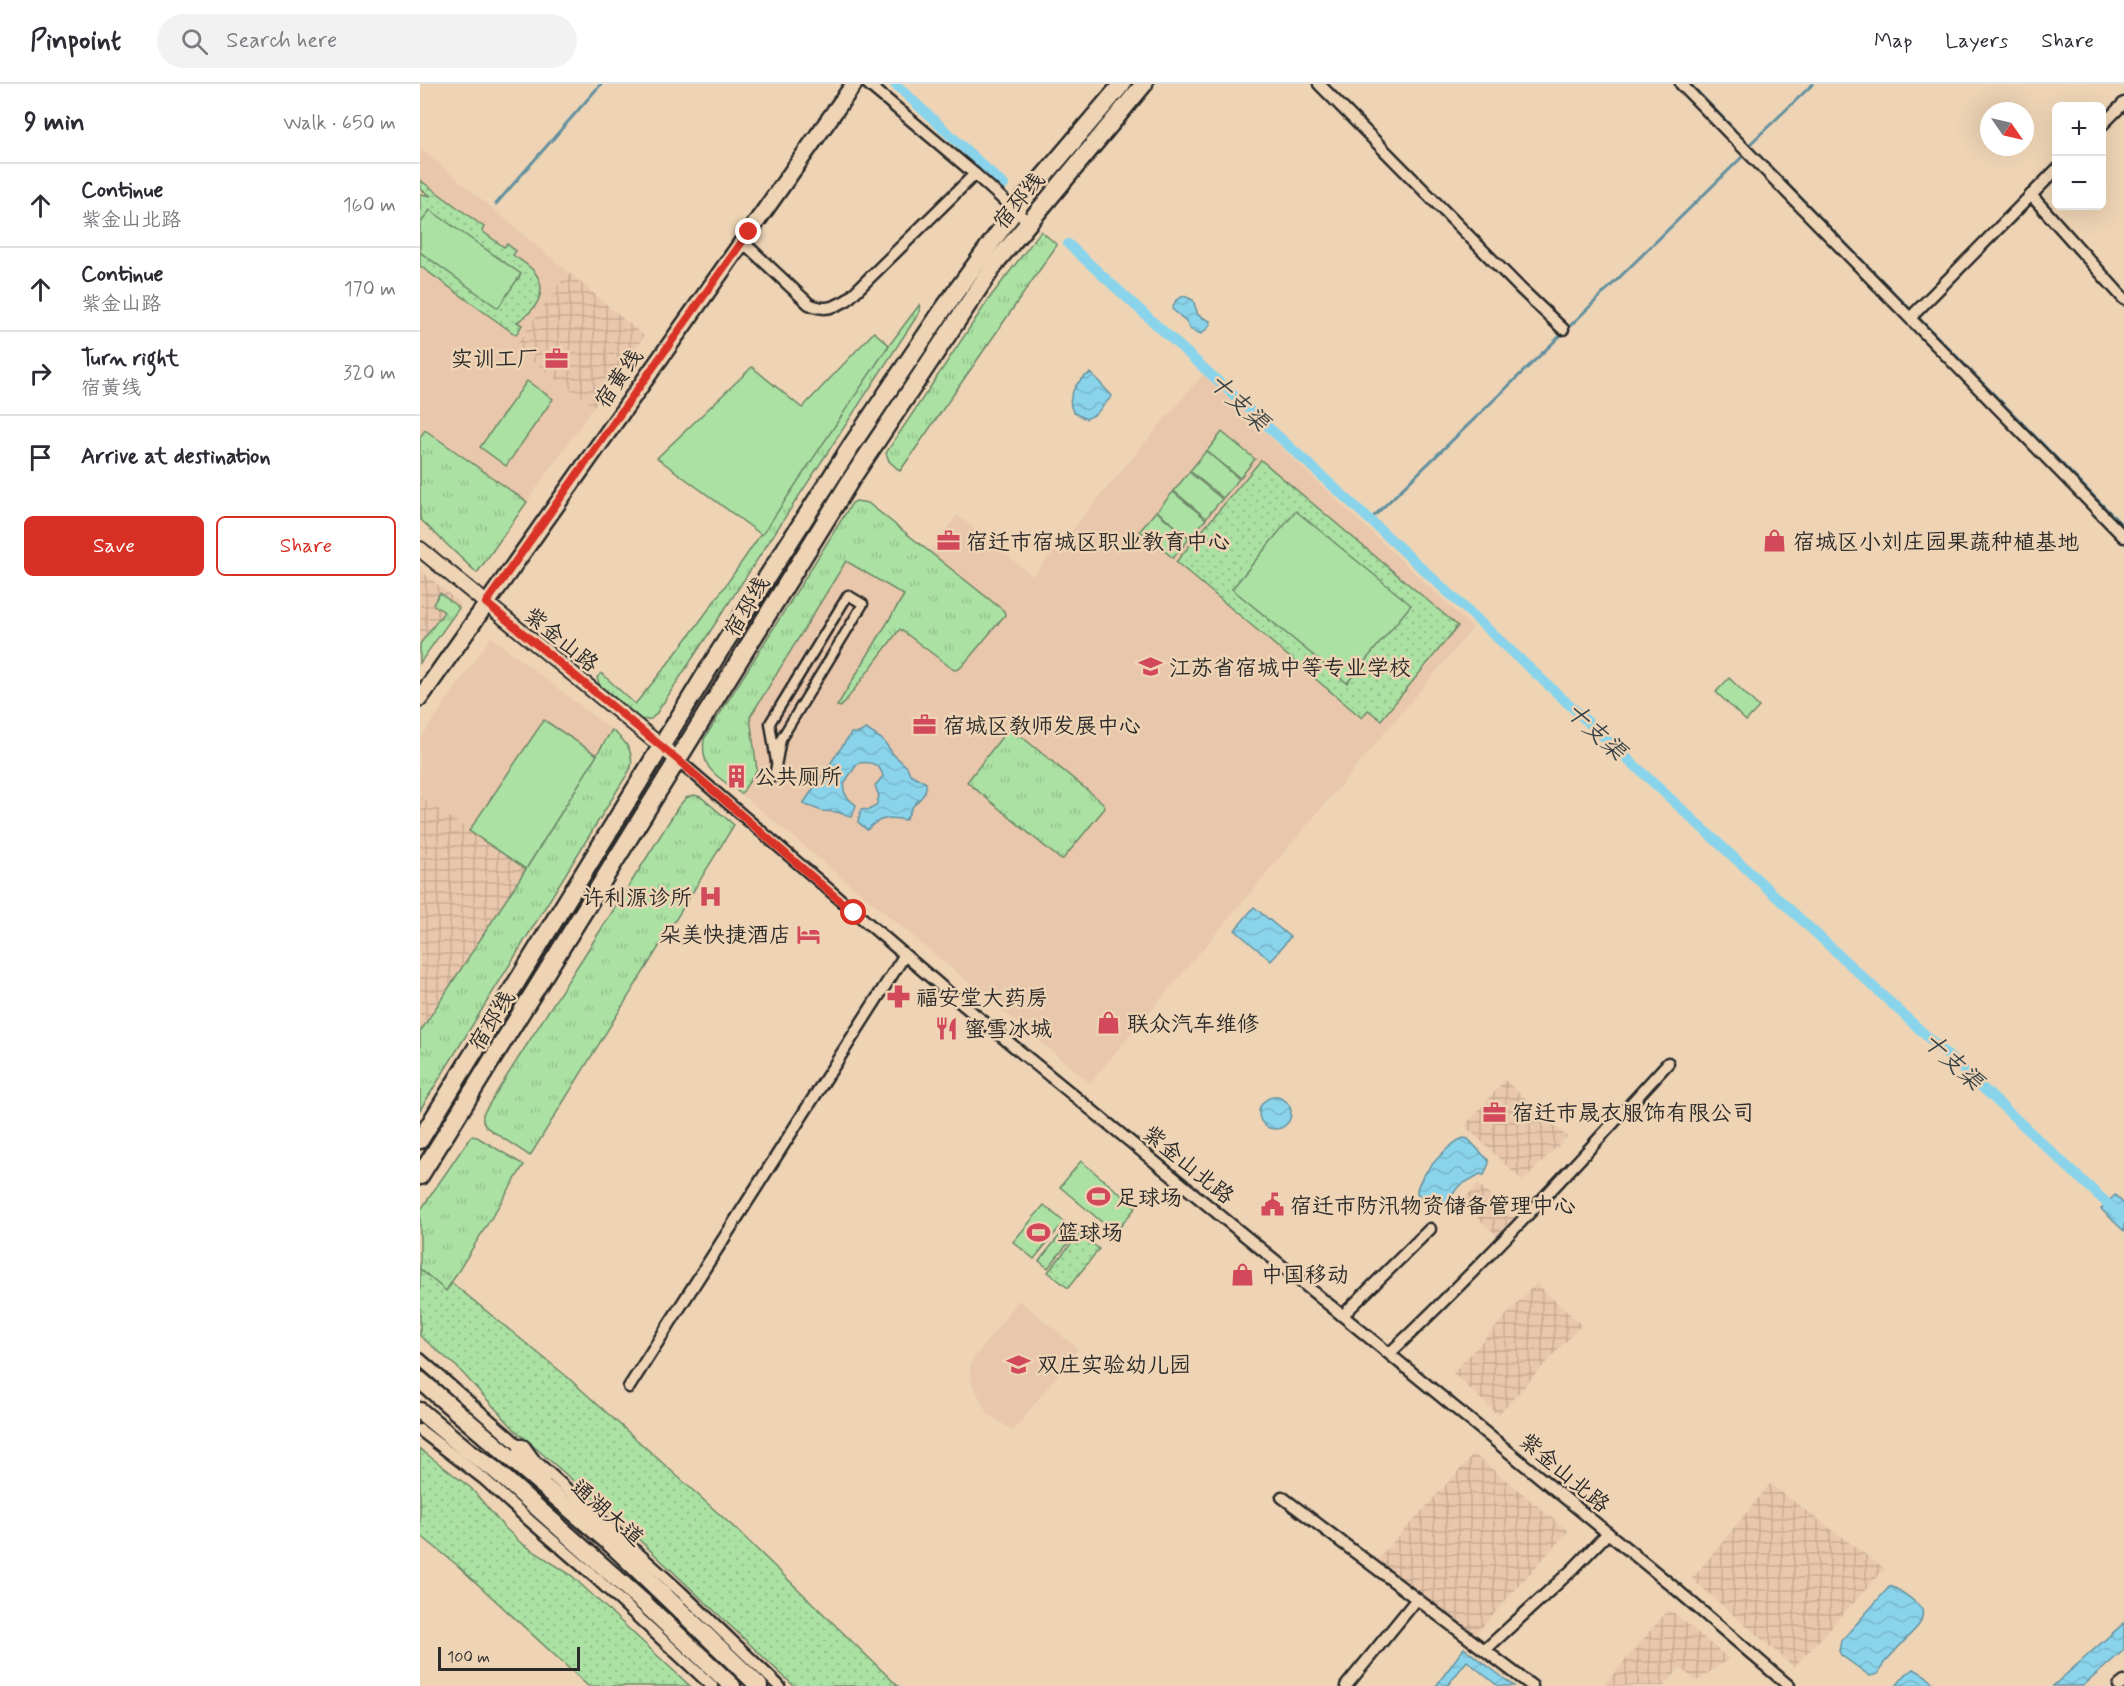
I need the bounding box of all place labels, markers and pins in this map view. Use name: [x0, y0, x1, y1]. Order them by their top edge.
office icon: 实训工厂: [544, 345, 570, 371]
place label: 实训工厂: [451, 346, 539, 374]
office icon: 宿迁市宿城区职业教育中心: [935, 528, 961, 554]
shop icon: 宿城区小刘庄园果蔬种植基地: [1762, 528, 1788, 554]
place label: 宿迁市宿城区职业教育中心: [966, 529, 1230, 557]
place label: 宿城区小刘庄园果蔬种植基地: [1793, 529, 2079, 557]
school or university icon: 江苏省宿城中等专业学校: [1138, 654, 1164, 680]
place label: 江苏省宿城中等专业学校: [1169, 655, 1411, 683]
office icon: 宿城区教师发展中心: [912, 712, 938, 738]
place label: 宿城区教师发展中心: [943, 713, 1141, 741]
building icon: 公共厕所: [723, 763, 749, 789]
place label: 公共厕所: [754, 764, 842, 792]
hospital icon: 许利源诊所: [697, 884, 723, 910]
place label: 许利源诊所: [582, 885, 692, 913]
hotel icon: 朵美快捷酒店: [796, 921, 822, 947]
place label: 朵美快捷酒店: [659, 922, 791, 950]
pharmacy icon: 福安堂大药房: [885, 984, 911, 1010]
place label: 福安堂大药房: [916, 985, 1048, 1013]
shop icon: 联众汽车维修: [1096, 1010, 1122, 1036]
place label: 联众汽车维修: [1127, 1011, 1259, 1039]
restaurant icon: 蜜雪冰城: [933, 1015, 959, 1041]
place label: 蜜雪冰城: [964, 1016, 1052, 1044]
office icon: 宿迁市晟衣服饰有限公司: [1481, 1099, 1507, 1125]
place label: 宿迁市晟衣服饰有限公司: [1512, 1100, 1754, 1128]
sports icon: 足球场: [1085, 1184, 1111, 1210]
place label: 足球场: [1116, 1185, 1182, 1213]
public building icon: 宿迁市防汛物资储备管理中心: [1259, 1192, 1285, 1218]
place label: 宿迁市防汛物资储备管理中心: [1290, 1193, 1576, 1221]
sports icon: 篮球场: [1026, 1219, 1052, 1245]
place label: 篮球场: [1057, 1220, 1123, 1248]
shop icon: 中国移动: [1230, 1261, 1256, 1287]
place label: 中国移动: [1261, 1262, 1349, 1290]
school or university icon: 双庄实验幼儿园: [1006, 1351, 1032, 1377]
place label: 双庄实验幼儿园: [1037, 1352, 1191, 1380]

